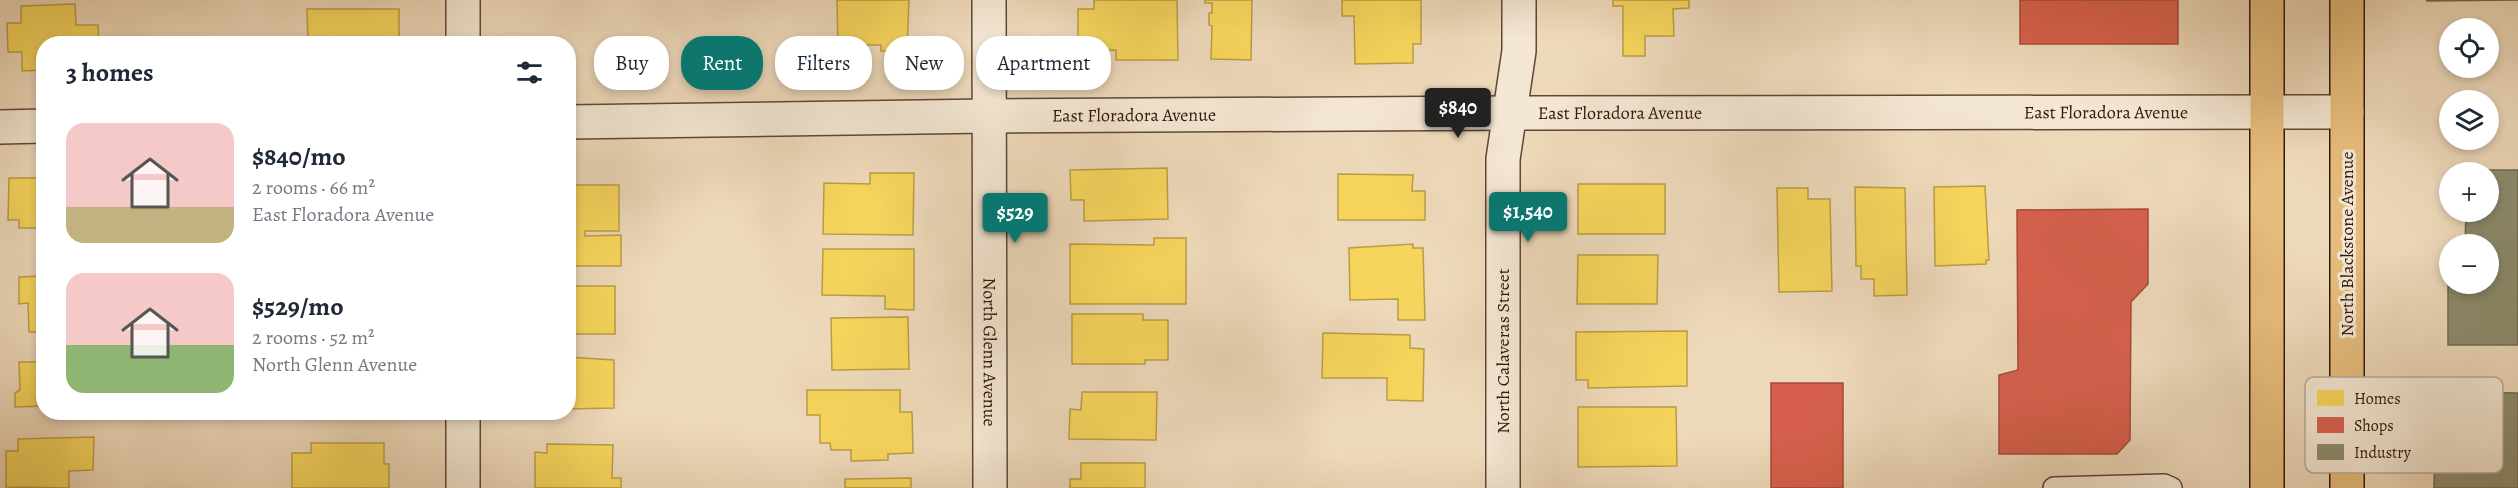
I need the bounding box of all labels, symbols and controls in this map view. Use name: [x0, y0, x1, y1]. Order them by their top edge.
map controls: [2439, 18, 2499, 294]
button: locate: [2439, 18, 2499, 78]
chip: Buy: [594, 36, 669, 90]
chip: Rent: [681, 36, 763, 90]
chip: Filters: [775, 36, 872, 90]
chip: New: [884, 36, 964, 90]
chip: Apartment: [976, 36, 1111, 90]
text: 3 homes: [66, 55, 154, 90]
icon: filters: [513, 56, 546, 89]
pin: $840: [1422, 88, 1494, 139]
button: layers: [2439, 90, 2499, 150]
text: $840: [1439, 94, 1477, 121]
street label: East Floradora Avenue: [2024, 100, 2188, 124]
street label: East Floradora Avenue: [1538, 101, 1702, 125]
street label: East Floradora Avenue: [1052, 103, 1216, 128]
text: $840/mo: [252, 139, 346, 174]
icon: home: [114, 147, 186, 219]
street label: North Blackstone Avenue: [2335, 152, 2359, 336]
button: +: [2439, 162, 2499, 222]
text: 2 rooms · 66 m²: [252, 174, 375, 201]
pin: $1,540: [1479, 192, 1577, 243]
pin: $529: [979, 193, 1051, 244]
text: $1,540: [1503, 198, 1553, 225]
text: $529: [997, 199, 1033, 226]
text: East Floradora Avenue: [252, 201, 434, 228]
button: −: [2439, 234, 2499, 294]
street label: North Calaveras Street: [1491, 268, 1515, 434]
street label: North Glenn Avenue: [978, 278, 1002, 426]
text: $529/mo: [252, 289, 344, 324]
icon: home: [114, 297, 186, 369]
text: 2 rooms · 52 m²: [252, 324, 375, 351]
text: North Glenn Avenue: [252, 351, 417, 378]
legend: [2305, 377, 2503, 473]
text: Homes: [2354, 388, 2401, 410]
text: Shops: [2354, 415, 2394, 437]
text: Industry: [2354, 442, 2412, 464]

